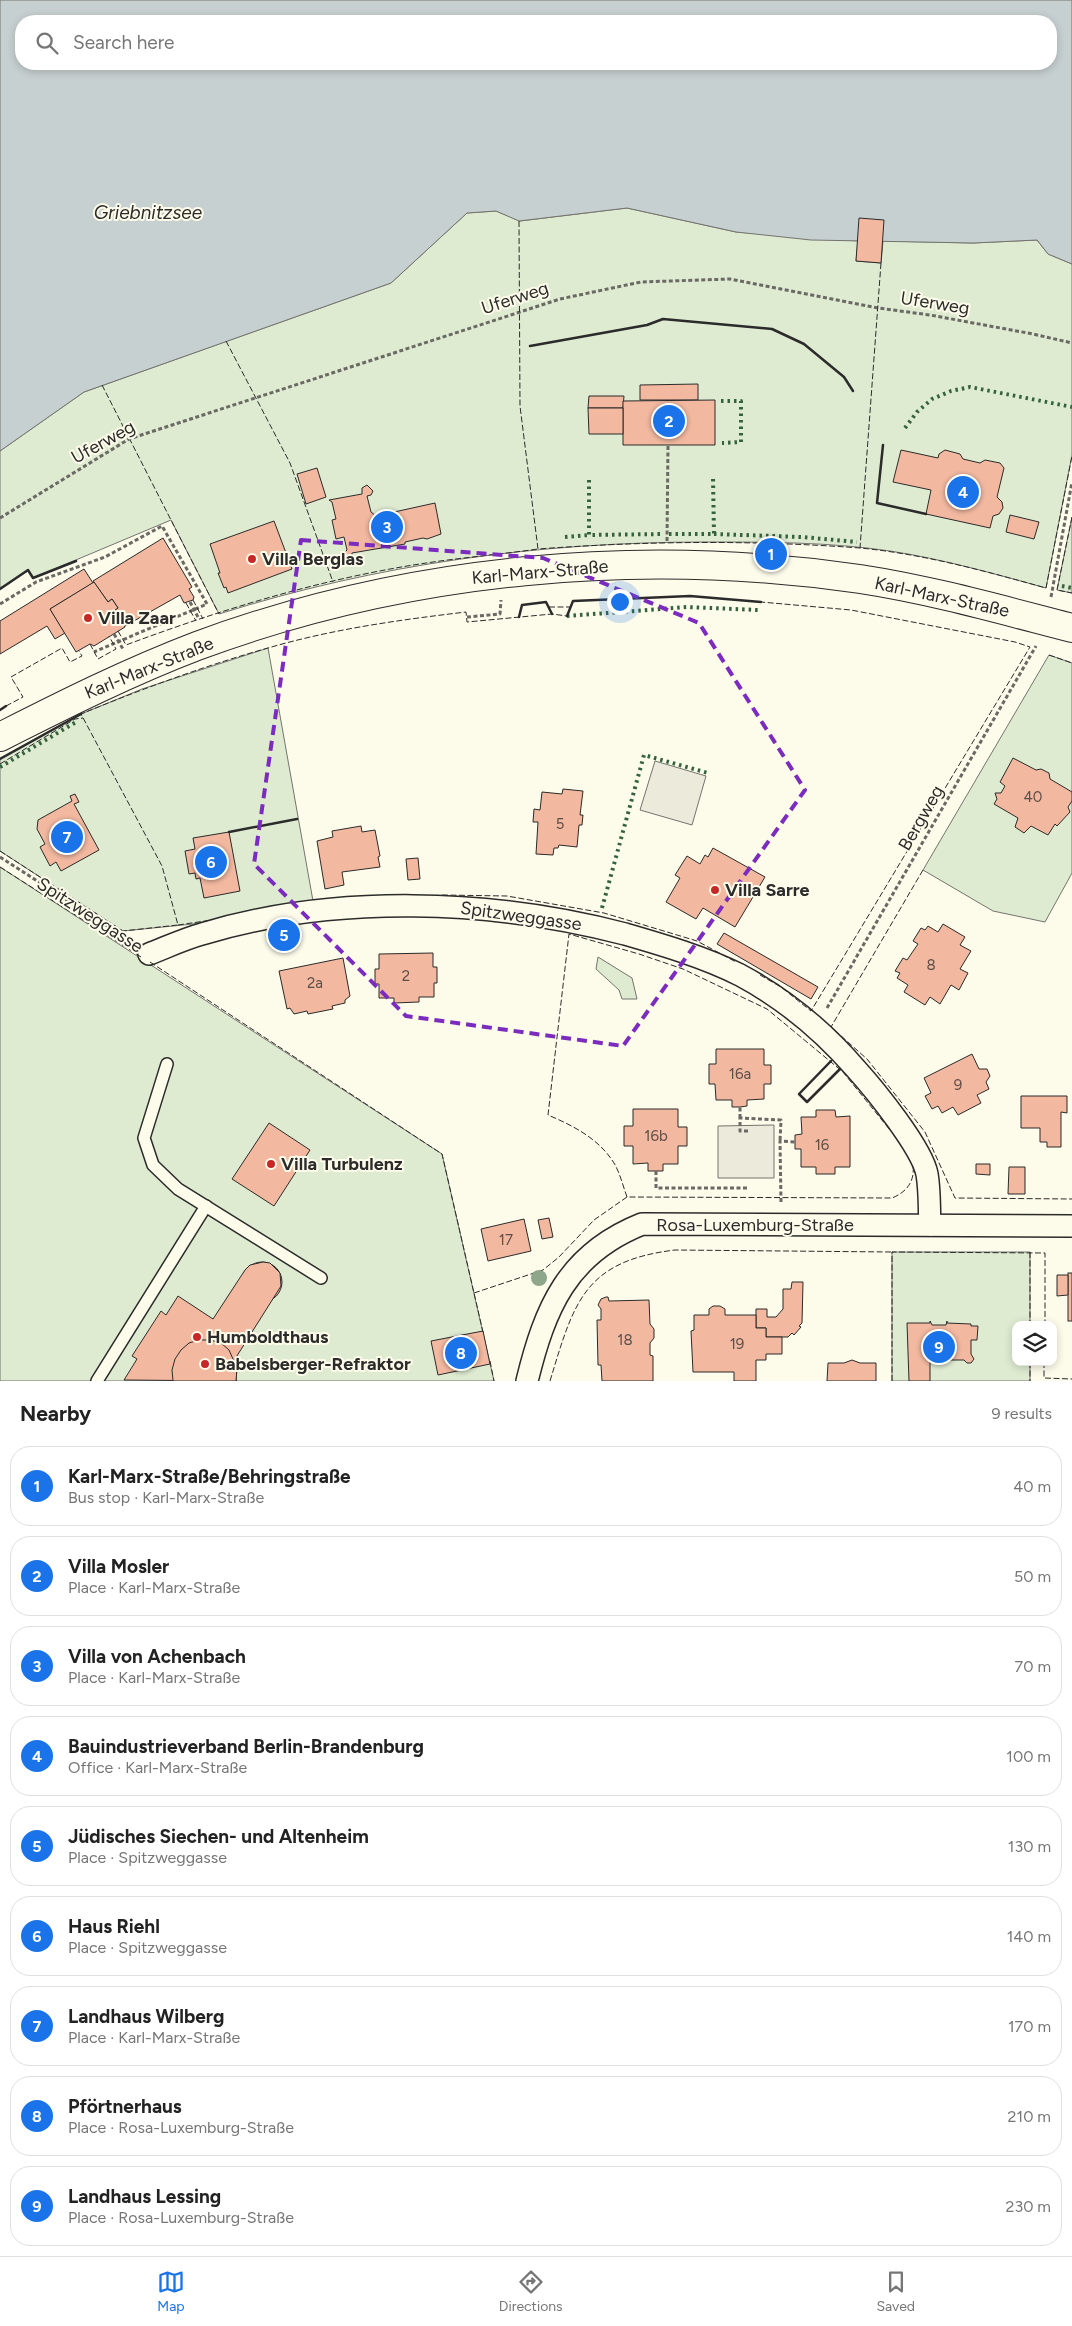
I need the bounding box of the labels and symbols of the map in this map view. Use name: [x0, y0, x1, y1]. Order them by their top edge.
water label: Griebnitzsee: [94, 201, 203, 224]
street label: Uferweg: [479, 277, 551, 319]
street label: Uferweg: [899, 287, 971, 319]
pin: 2: [653, 402, 685, 440]
street label: Uferweg: [67, 416, 139, 468]
pin: 4: [947, 473, 979, 511]
pin: 3: [371, 508, 403, 546]
pin: 1: [755, 535, 787, 573]
place label: Villa Berglas: [262, 548, 364, 570]
marker: Villa Berglas: [246, 553, 258, 565]
street label: Karl-Marx-Straße: [471, 555, 609, 589]
street label: Karl-Marx-Straße: [873, 572, 1012, 622]
your location: [607, 589, 633, 615]
place label: Villa Zaar: [98, 607, 176, 629]
marker: Villa Zaar: [82, 612, 94, 624]
street label: Karl-Marx-Straße: [81, 632, 217, 704]
street label: Bergweg: [894, 781, 948, 855]
house number: 40: [1024, 788, 1042, 806]
house number: 5: [556, 815, 564, 833]
pin: 7: [51, 818, 83, 856]
pin: 6: [195, 843, 227, 881]
street label: Spitzweggasse: [33, 873, 147, 958]
place label: Villa Sarre: [725, 879, 810, 901]
marker: Villa Sarre: [709, 884, 721, 896]
street label: Spitzweggasse: [459, 897, 583, 935]
pin: 5: [268, 916, 300, 954]
house number: 8: [926, 956, 936, 974]
house number: 2: [402, 967, 410, 985]
house number: 2a: [307, 974, 323, 992]
house number: 16a: [729, 1065, 751, 1083]
house number: 9: [954, 1076, 962, 1094]
house number: 16b: [644, 1127, 668, 1145]
house number: 16: [815, 1136, 830, 1154]
place label: Villa Turbulenz: [281, 1153, 403, 1175]
marker: Villa Turbulenz: [265, 1158, 277, 1170]
street label: Rosa-Luxemburg-Straße: [656, 1214, 854, 1236]
house number: 17: [499, 1231, 513, 1249]
place label: Humboldthaus: [207, 1326, 329, 1348]
pin: 9: [923, 1328, 955, 1366]
marker: Humboldthaus: [191, 1331, 203, 1343]
house number: 18: [617, 1331, 633, 1349]
pin: 8: [445, 1334, 477, 1372]
house number: 19: [730, 1335, 744, 1353]
place label: Babelsberger-Refraktor: [215, 1353, 411, 1375]
marker: Babelsberger-Refraktor: [199, 1358, 211, 1370]

